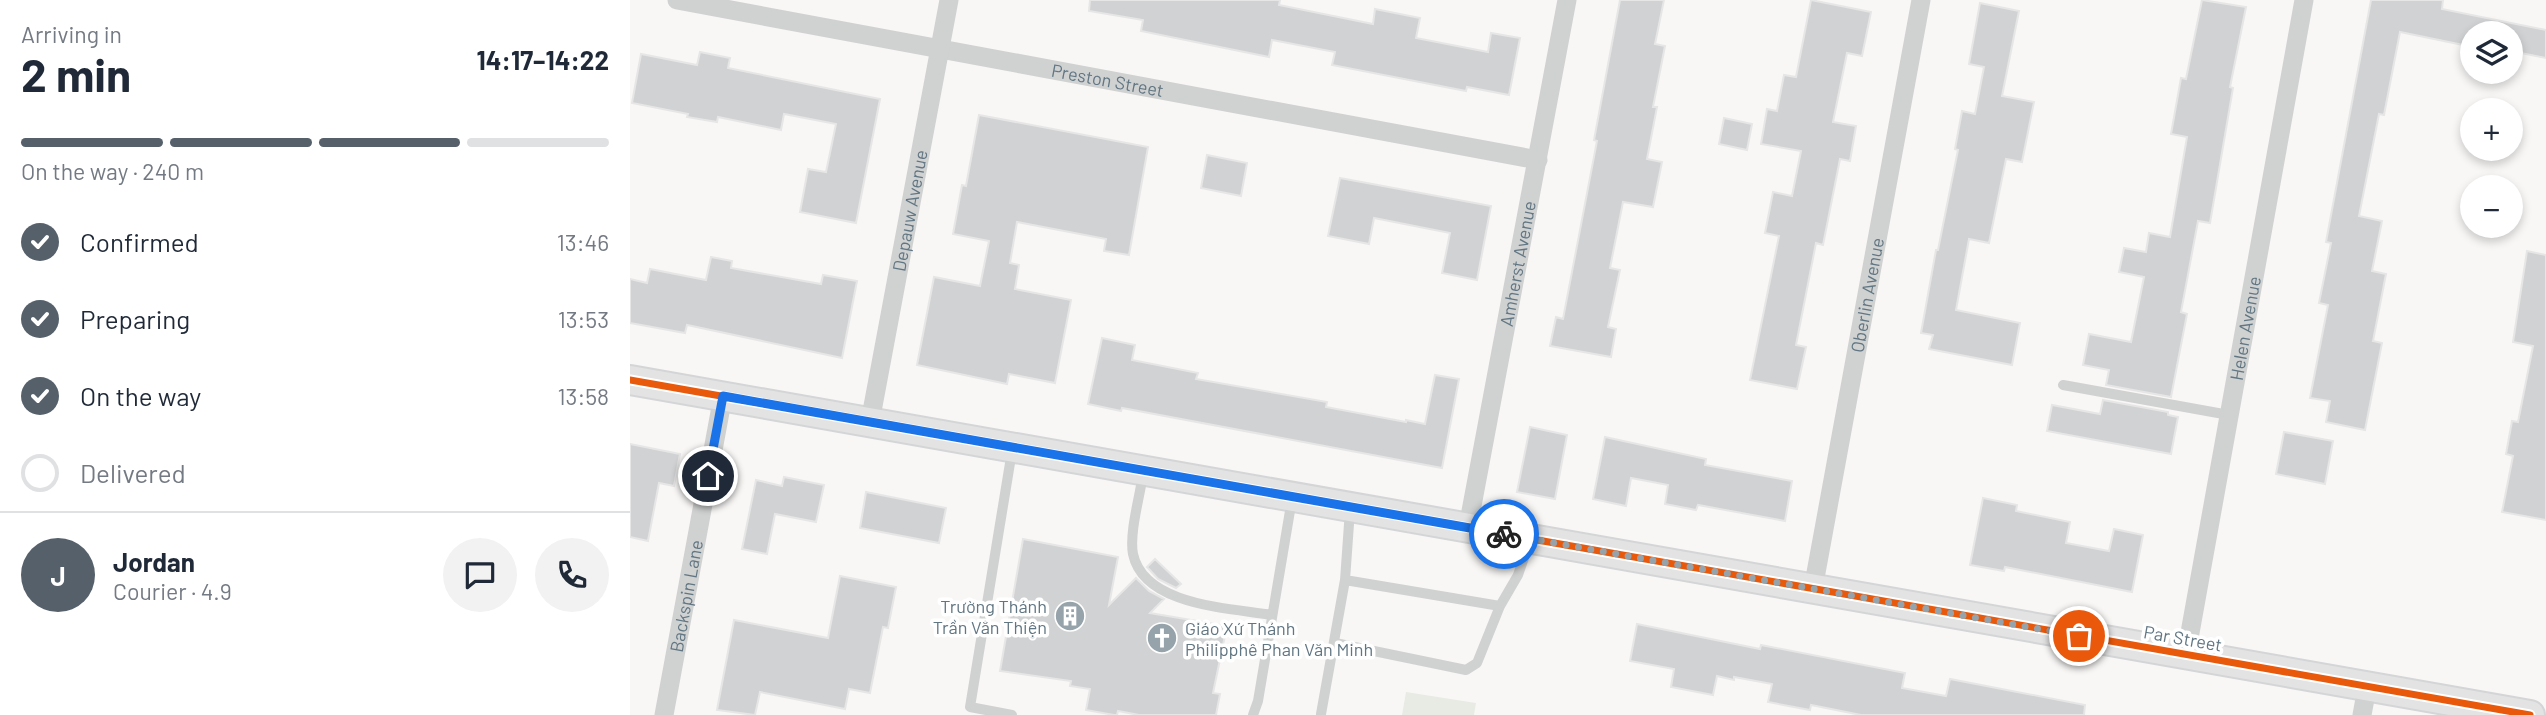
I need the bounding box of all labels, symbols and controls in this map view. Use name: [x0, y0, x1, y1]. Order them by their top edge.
text: Arriving in: [21, 20, 122, 48]
map controls: [2460, 21, 2523, 238]
button: layers: [2460, 21, 2523, 84]
text: 14:17–14:22: [477, 44, 609, 75]
text: 2 min: [21, 46, 131, 101]
street label: Preston Street: [1050, 59, 1166, 101]
button: +: [2460, 98, 2523, 161]
street label: Depauw Avenue: [887, 148, 932, 273]
text: On the way · 240 m: [21, 157, 204, 185]
button: −: [2460, 175, 2523, 238]
street label: Amherst Avenue: [1495, 199, 1540, 328]
icon: check: [21, 223, 59, 261]
text: Confirmed: [80, 226, 199, 257]
text: 13:46: [557, 228, 609, 256]
street label: Oberlin Avenue: [1846, 236, 1888, 354]
street label: Helen Avenue: [2225, 274, 2265, 382]
icon: check: [21, 300, 59, 338]
text: Preparing: [80, 303, 190, 334]
text: 13:53: [558, 305, 609, 333]
icon: check: [21, 377, 59, 415]
text: On the way: [80, 380, 201, 411]
text: 13:58: [558, 382, 609, 410]
pin: [678, 446, 738, 506]
text: Delivered: [80, 457, 186, 488]
icon: home: [689, 457, 727, 495]
courier: [1469, 499, 1539, 569]
icon: bike: [1485, 515, 1523, 553]
button: chat: [443, 538, 517, 612]
button: phone: [535, 538, 609, 612]
street label: Backspin Lane: [665, 538, 707, 654]
text: Jordan: [113, 546, 195, 577]
text: J: [50, 560, 66, 591]
text: Courier · 4.9: [113, 577, 232, 605]
place label: Trường Thánh Trần Văn Thiện: [933, 595, 1047, 638]
building icon: Trường Thánh Trần Văn Thiện: [1053, 599, 1087, 633]
pin: [2049, 606, 2109, 666]
place label: Giáo Xứ Thánh Philipphê Phan Văn Minh: [1185, 617, 1373, 660]
icon: bag: [2060, 617, 2098, 655]
street label: Par Street: [2142, 620, 2224, 656]
church icon: Giáo Xứ Thánh Philipphê Phan Văn Minh: [1145, 621, 1179, 655]

